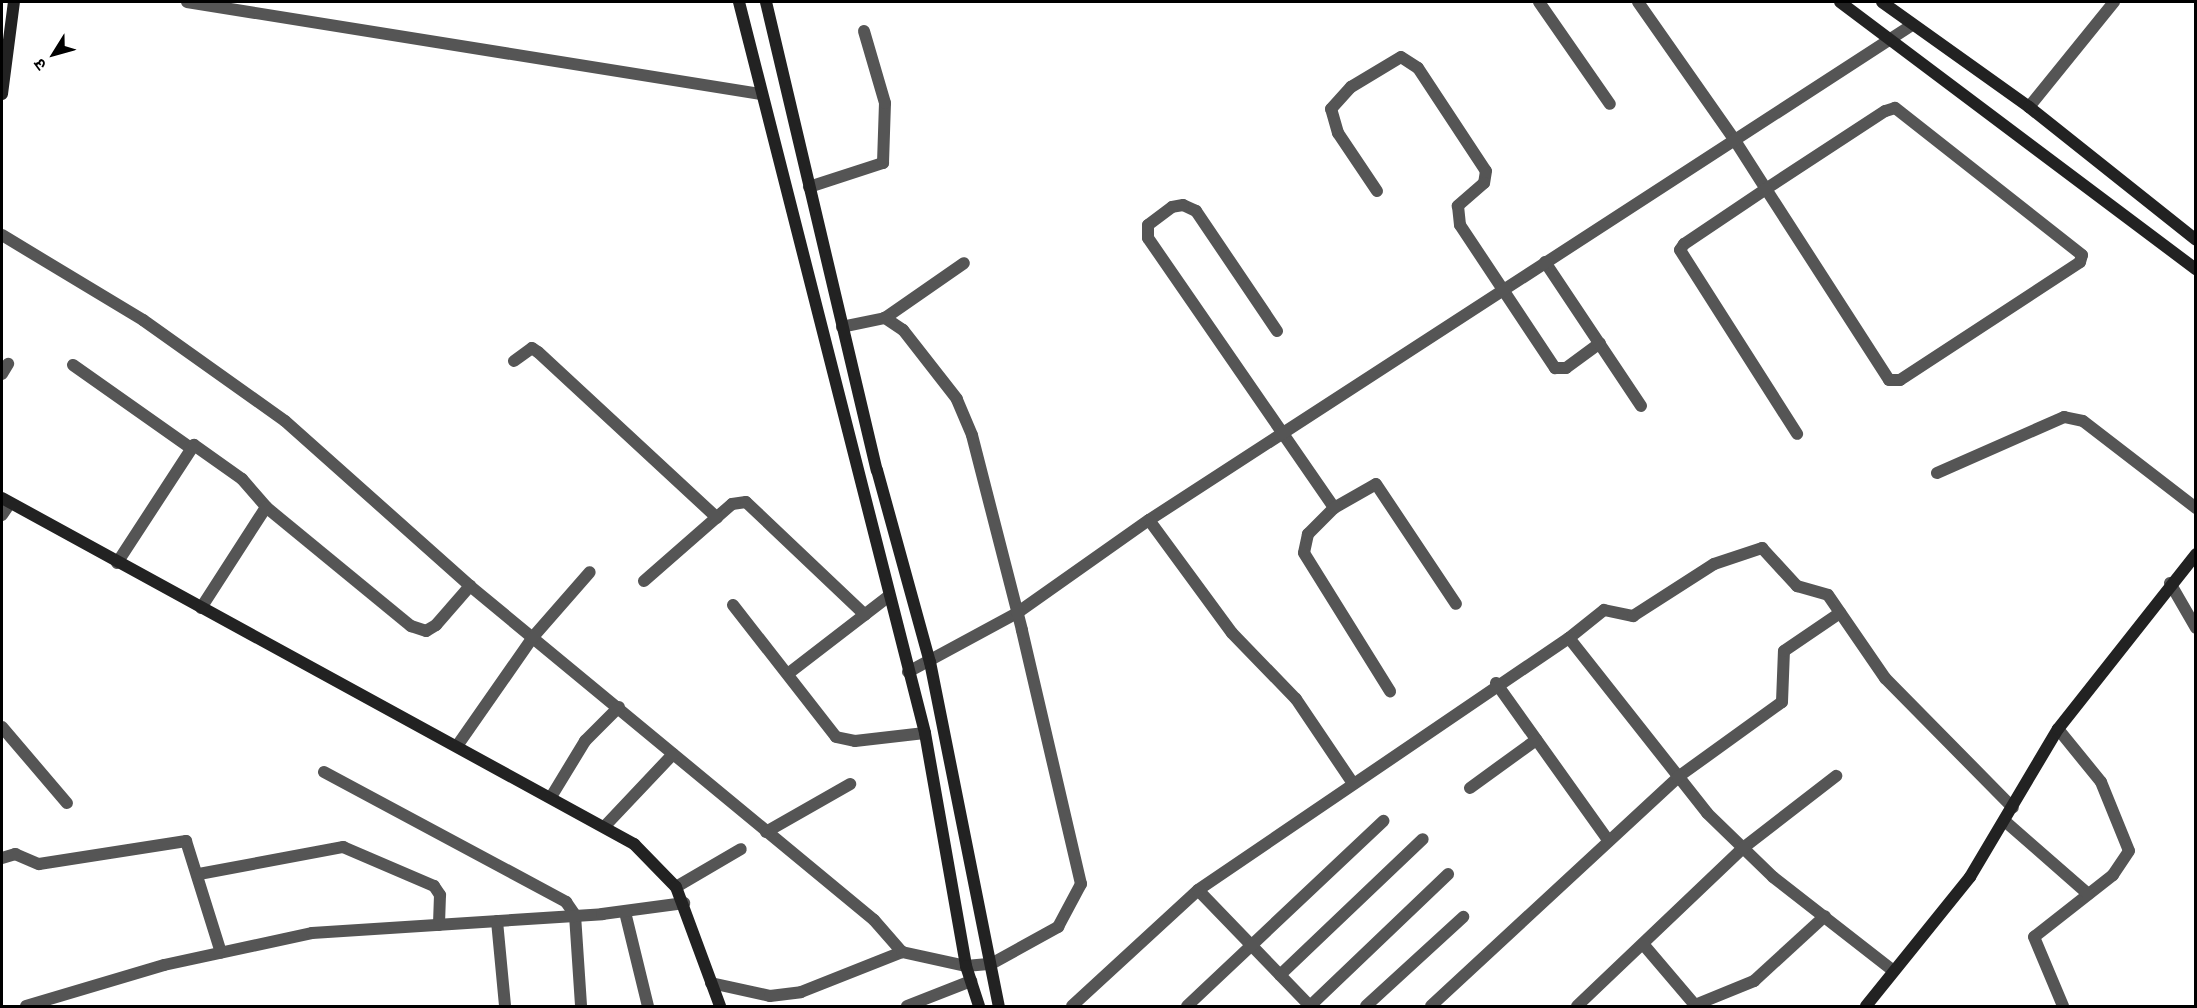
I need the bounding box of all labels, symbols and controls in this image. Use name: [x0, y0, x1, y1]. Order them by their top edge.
north arrow: [24, 24, 84, 84]
text: उ: [29, 55, 50, 75]

